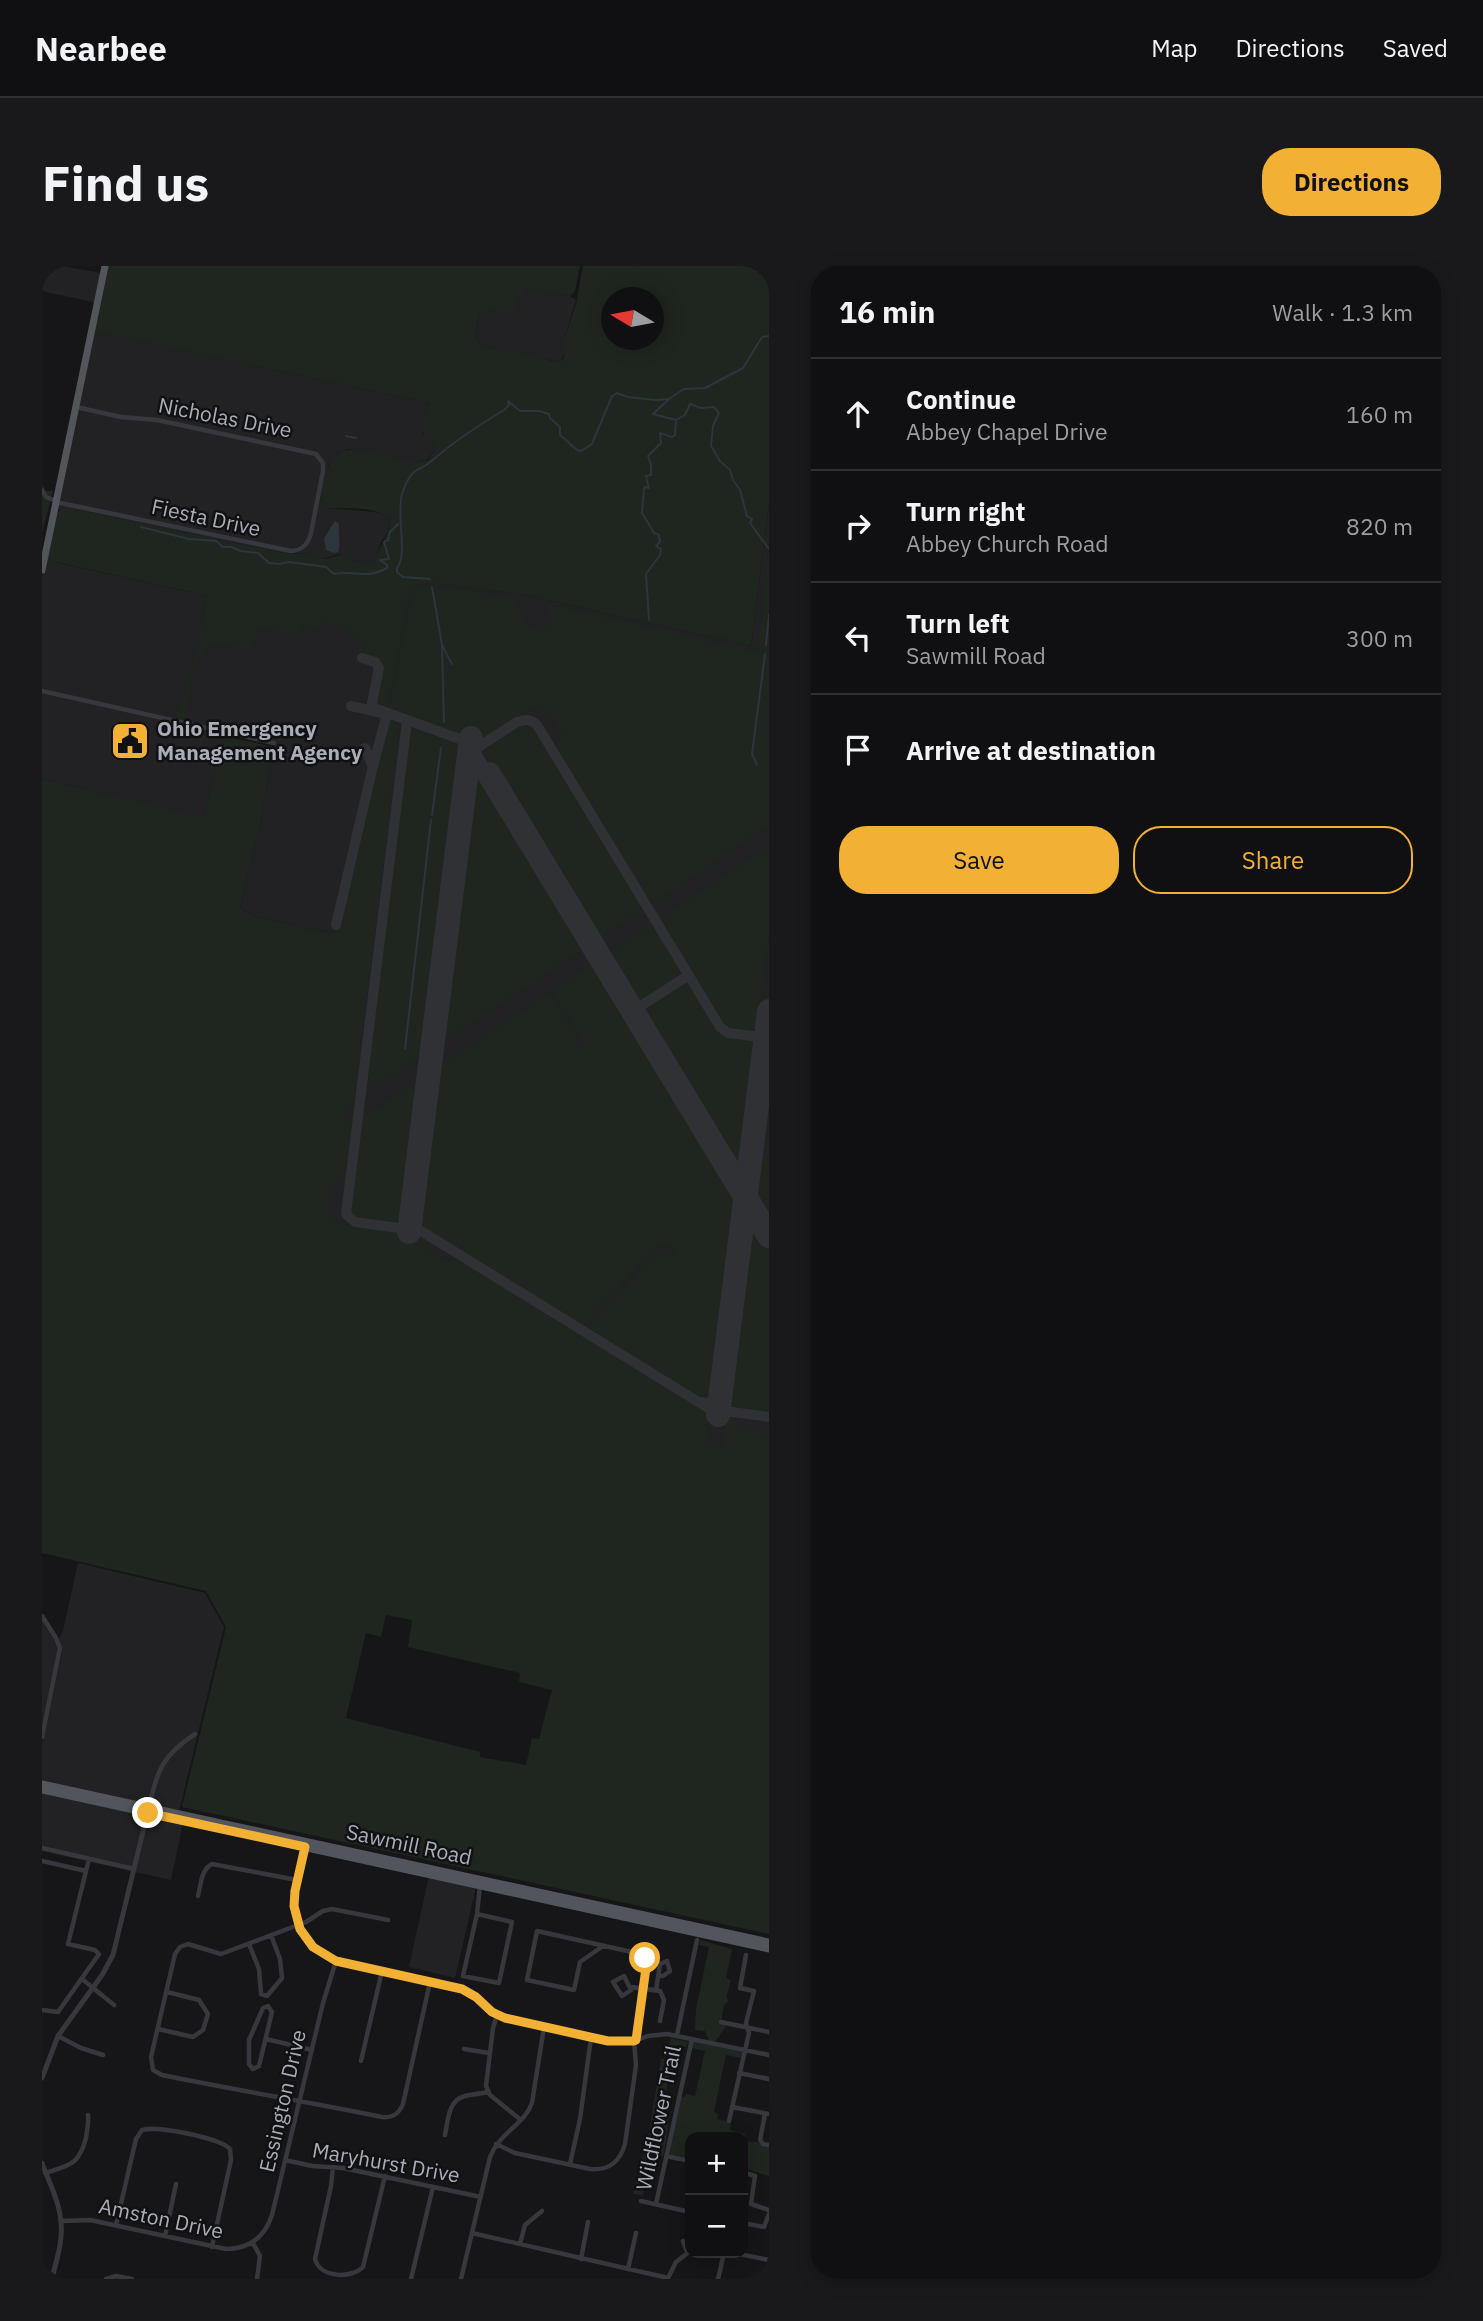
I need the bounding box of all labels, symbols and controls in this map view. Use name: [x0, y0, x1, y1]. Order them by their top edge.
text: Nearbee: [35, 27, 167, 70]
text: Map: [1151, 32, 1197, 64]
text: Directions: [1235, 32, 1345, 64]
text: Saved: [1383, 32, 1448, 64]
button: Directions: [1262, 148, 1441, 216]
text: Find us: [42, 151, 209, 214]
north arrow: [601, 287, 664, 350]
text: 16 min: [839, 292, 935, 331]
text: Walk · 1.3 km: [1272, 297, 1413, 327]
text: Continue: [906, 382, 1016, 416]
street label: Nicholas Drive: [156, 390, 294, 444]
icon: ahead: [839, 395, 877, 433]
text: 160 m: [1346, 399, 1413, 429]
text: Abbey Chapel Drive: [906, 416, 1108, 446]
street label: Fiesta Drive: [149, 492, 263, 542]
text: Turn right: [906, 494, 1025, 528]
icon: right: [839, 507, 877, 545]
text: 820 m: [1346, 511, 1413, 541]
text: Abbey Church Road: [906, 528, 1109, 558]
text: Turn left: [906, 606, 1009, 640]
icon: left: [839, 619, 877, 657]
text: 300 m: [1346, 623, 1413, 653]
text: Sawmill Road: [906, 640, 1046, 670]
place label: Ohio Emergency Management Agency: [157, 714, 363, 766]
public building icon: Ohio Emergency Management Agency: [109, 720, 151, 762]
icon: arrive: [839, 731, 877, 769]
text: Arrive at destination: [906, 733, 1156, 767]
button: Save: [839, 826, 1119, 894]
button: Share: [1133, 826, 1413, 894]
route end: [132, 1797, 163, 1828]
street label: Sawmill Road: [344, 1817, 475, 1871]
route start: [629, 1942, 660, 1973]
street label: Essington Drive: [252, 2027, 312, 2175]
street label: Wildflower Trail: [629, 2043, 687, 2193]
map controls: [685, 2132, 748, 2258]
button: +: [685, 2132, 748, 2195]
street label: Maryhurst Drive: [310, 2135, 462, 2189]
street label: Amston Drive: [96, 2191, 226, 2245]
button: −: [685, 2195, 748, 2258]

